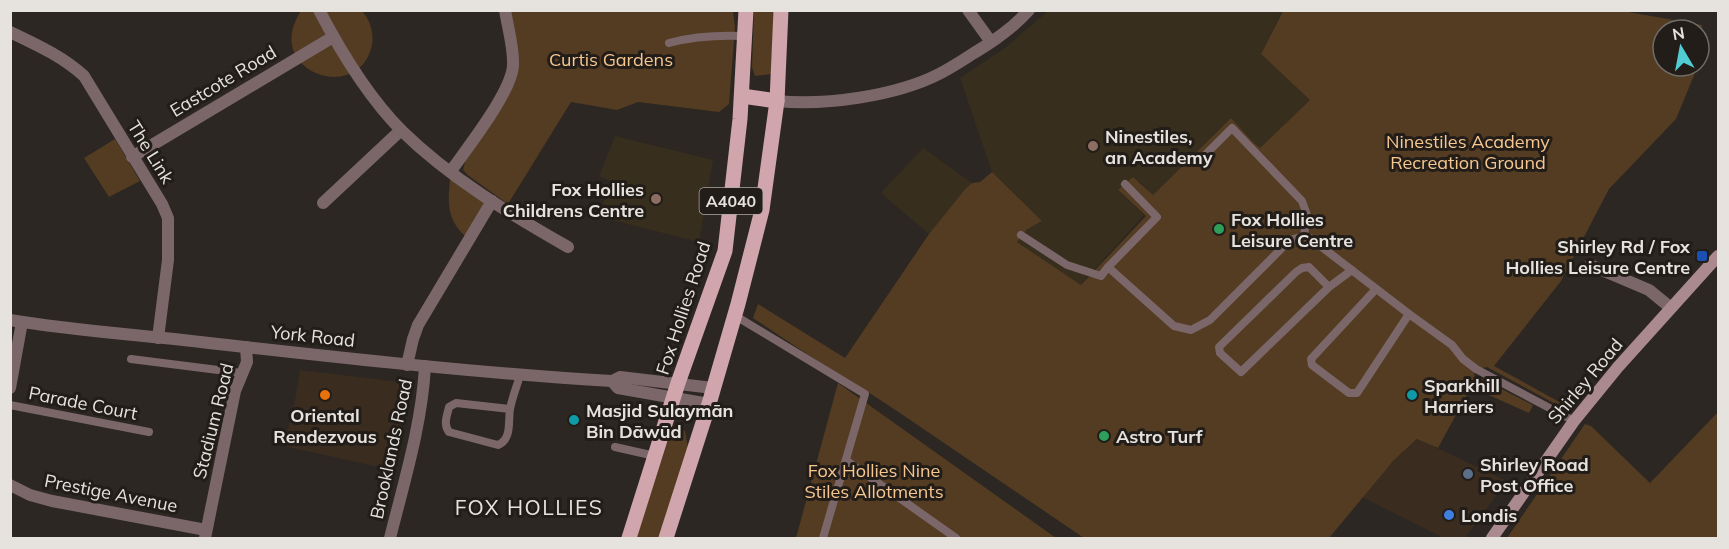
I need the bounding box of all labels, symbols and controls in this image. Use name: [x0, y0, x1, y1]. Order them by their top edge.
north arrow: [1651, 18, 1711, 78]
text: N: [1671, 22, 1686, 44]
street label: Eastcote Road: [166, 40, 280, 122]
park label: Curtis Gardens: [549, 48, 673, 71]
street label: The Link: [123, 116, 180, 188]
place label: Ninestiles, an Academy: [1105, 125, 1213, 169]
park label: Ninestiles Academy Recreation Ground: [1386, 130, 1550, 174]
marker: Ninestiles, an Academy: [1086, 139, 1100, 153]
place label: Fox Hollies Childrens Centre: [503, 178, 644, 222]
road number: A4040: [700, 188, 762, 214]
marker: Fox Hollies Childrens Centre: [649, 192, 663, 206]
place label: Fox Hollies Leisure Centre: [1231, 208, 1353, 252]
marker: Fox Hollies Leisure Centre: [1212, 222, 1226, 236]
place label: Shirley Rd / Fox Hollies Leisure Centre: [1505, 235, 1691, 279]
street label: Fox Hollies Road: [651, 239, 715, 377]
marker: Shirley Rd / Fox Hollies Leisure Centre: [1695, 249, 1709, 263]
street label: York Road: [269, 320, 356, 352]
street label: Shirley Road: [1542, 333, 1628, 429]
street label: Stadium Road: [188, 361, 238, 481]
place label: Sparkhill Harriers: [1424, 374, 1500, 418]
street label: Brooklands Road: [365, 377, 417, 521]
street label: Parade Court: [27, 381, 139, 425]
marker: Oriental Rendezvous: [318, 388, 332, 402]
marker: Sparkhill Harriers: [1405, 388, 1419, 402]
place label: Masjid Sulaymān Bin Dāwūd: [586, 399, 733, 443]
place label: Oriental Rendezvous: [273, 404, 377, 448]
marker: Masjid Sulaymān Bin Dāwūd: [567, 413, 581, 427]
place label: Astro Turf: [1116, 425, 1203, 448]
marker: Astro Turf: [1097, 429, 1111, 443]
place label: Shirley Road Post Office: [1480, 453, 1589, 497]
park label: Fox Hollies Nine Stiles Allotments: [804, 459, 944, 503]
marker: Shirley Road Post Office: [1461, 467, 1475, 481]
street label: Prestige Avenue: [42, 469, 180, 517]
district label: FOX HOLLIES: [455, 494, 603, 520]
place label: Londis: [1461, 504, 1517, 527]
marker: Londis: [1442, 508, 1456, 522]

